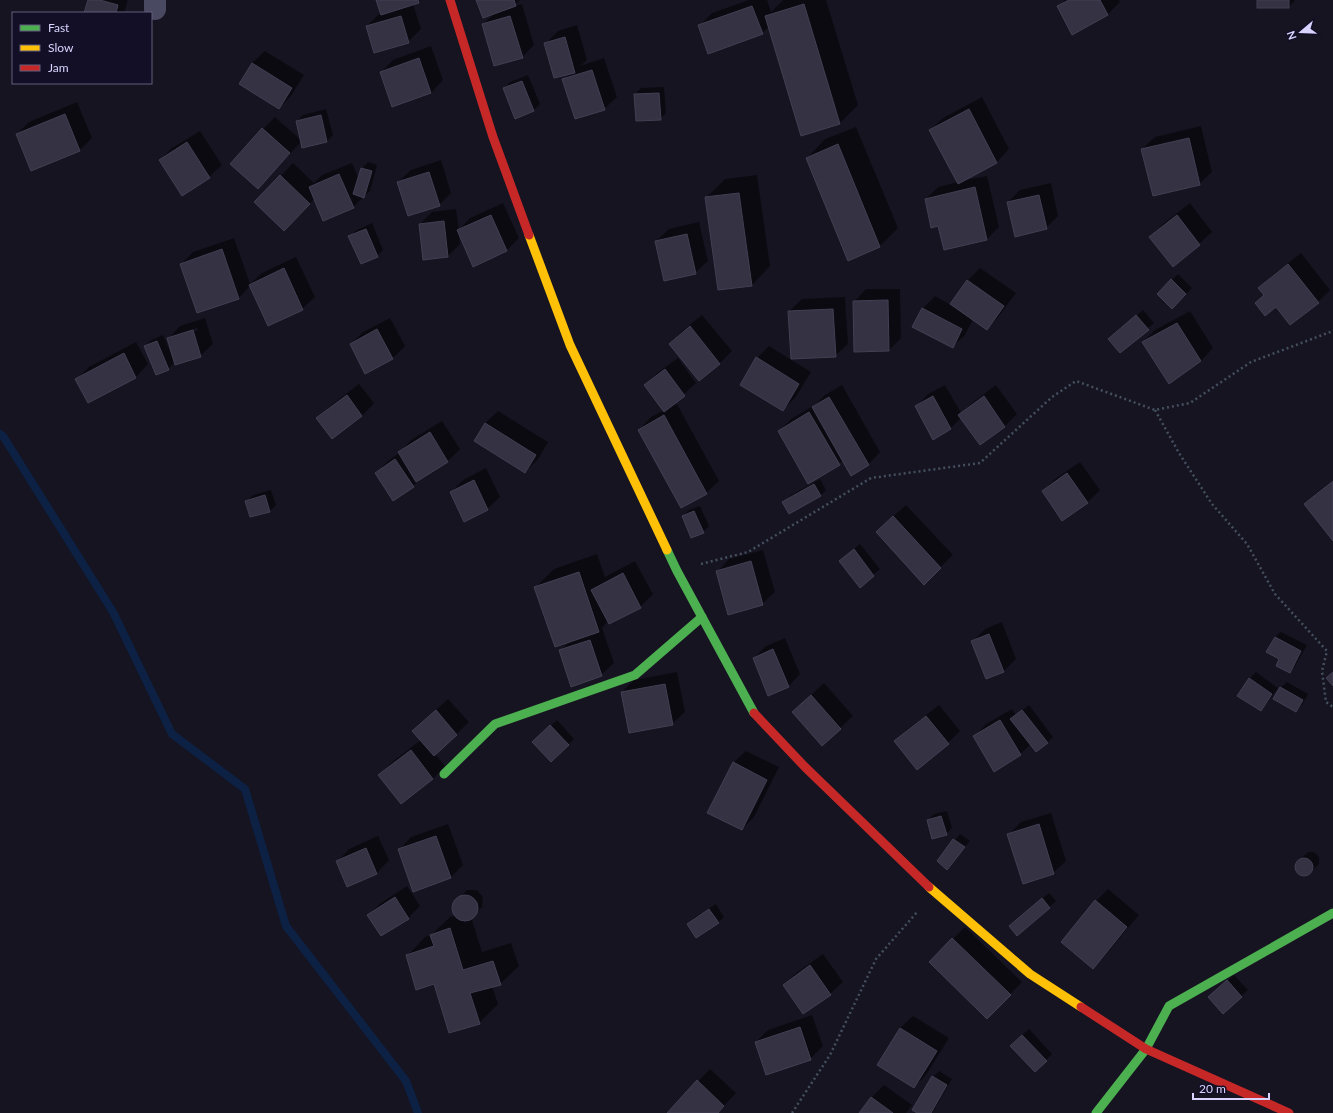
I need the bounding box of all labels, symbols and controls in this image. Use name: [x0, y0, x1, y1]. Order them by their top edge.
legend: [12, 12, 152, 84]
north arrow: [1281, 12, 1321, 52]
text: Fast: [48, 20, 70, 35]
text: N: [1284, 29, 1299, 42]
text: Slow: [48, 40, 74, 55]
text: Jam: [48, 60, 69, 75]
scale bar: [1193, 1075, 1269, 1101]
text: 20 m: [1199, 1081, 1226, 1096]

